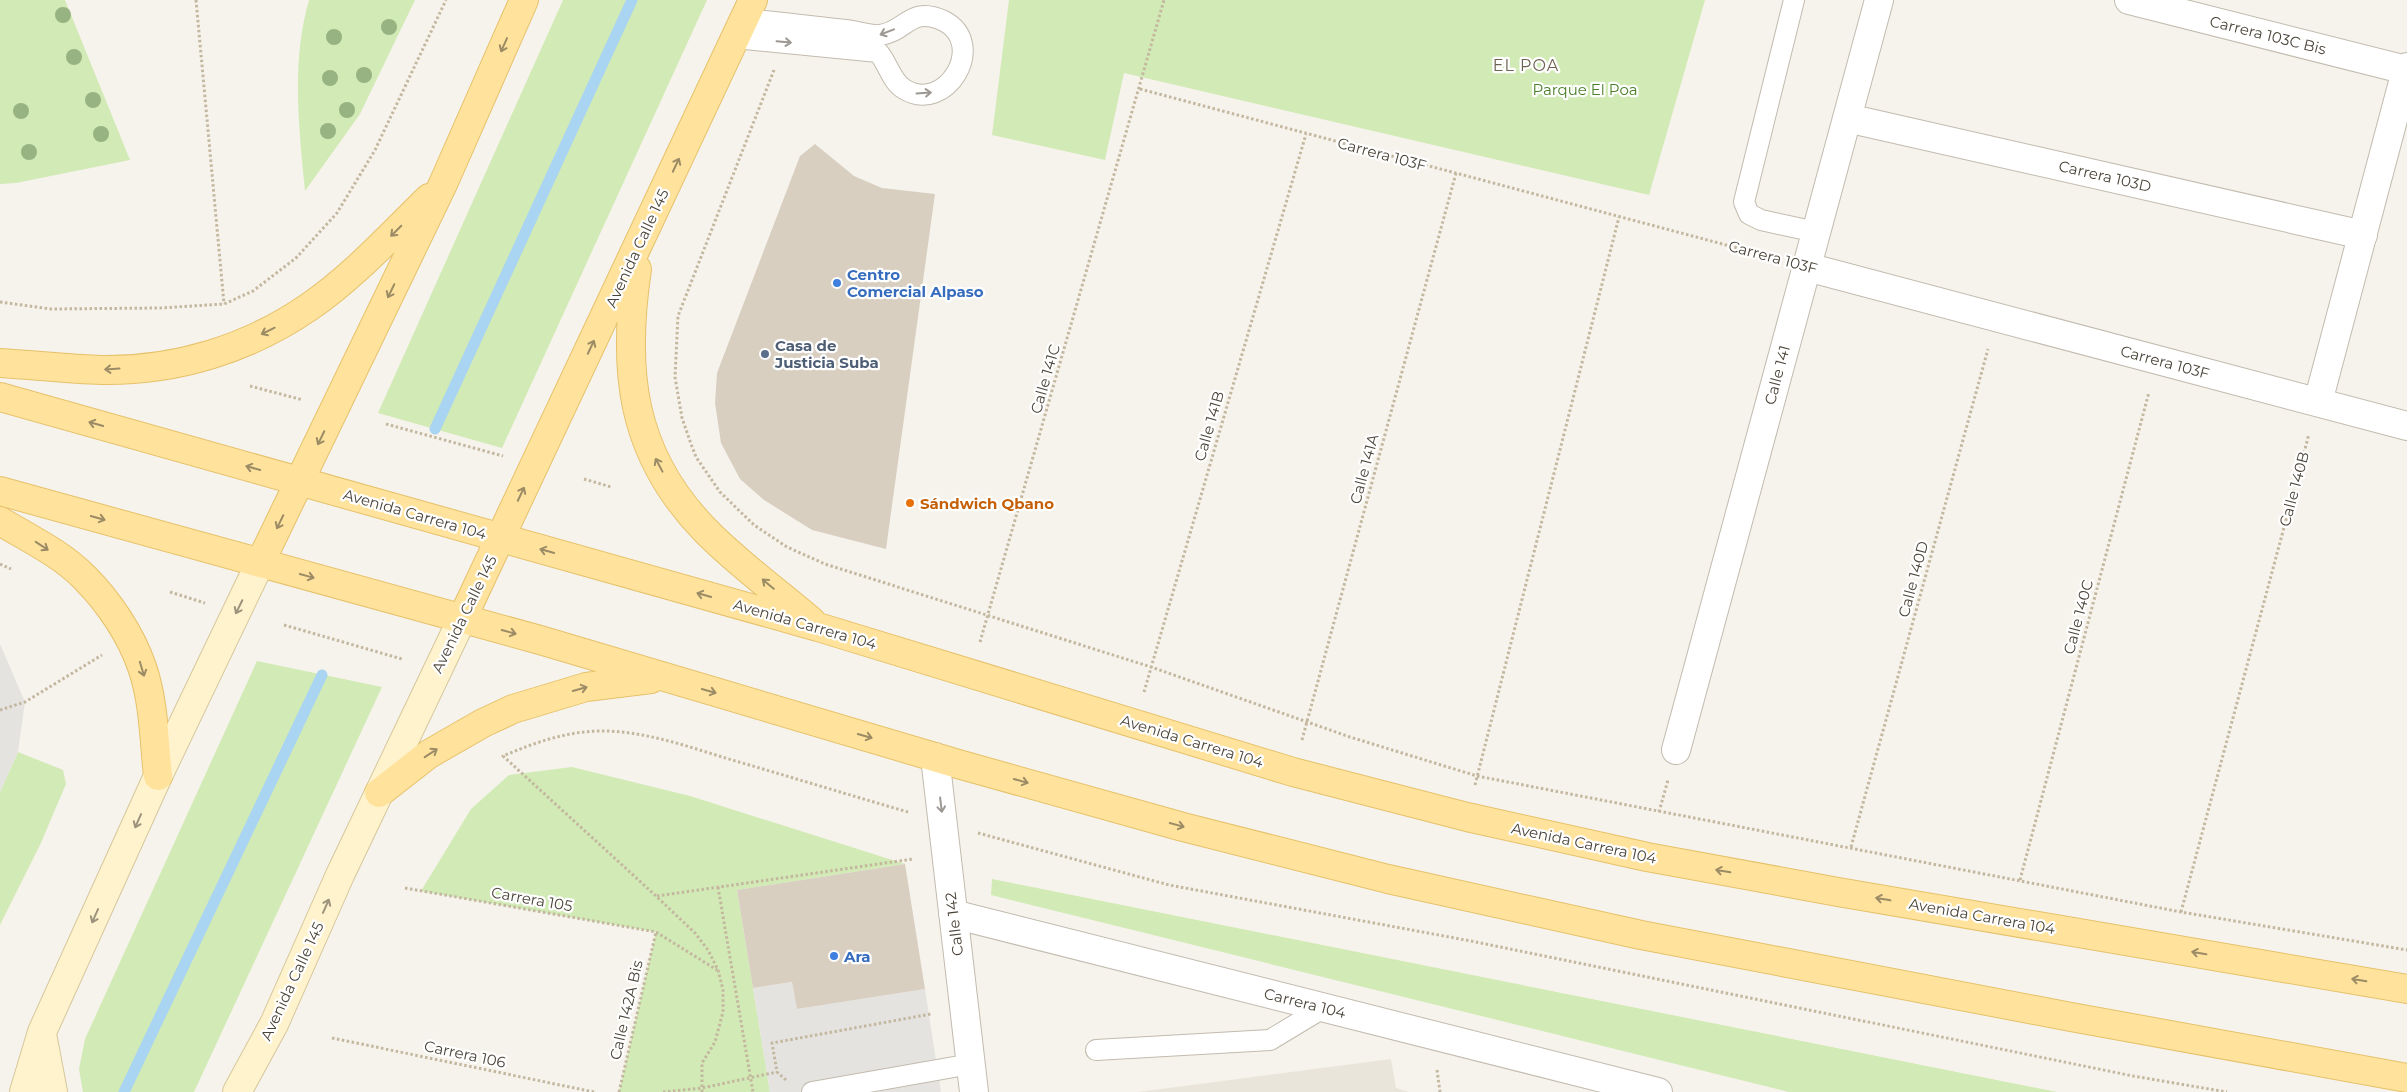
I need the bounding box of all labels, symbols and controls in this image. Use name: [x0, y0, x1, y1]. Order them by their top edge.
street label: Carrera 103C Bis: [2208, 11, 2328, 59]
one-way arrow: [880, 28, 895, 37]
one-way arrow: [499, 37, 509, 52]
one-way arrow: [775, 37, 791, 46]
district label: EL POA: [1493, 56, 1559, 75]
park label: Parque El Poa: [1532, 80, 1638, 99]
one-way arrow: [916, 88, 932, 98]
street label: Carrera 103F: [1335, 133, 1429, 175]
street label: Carrera 103D: [2057, 156, 2153, 196]
one-way arrow: [672, 157, 682, 172]
street label: Avenida Calle 145: [601, 186, 673, 310]
one-way arrow: [389, 225, 402, 237]
street label: Carrera 103F: [1726, 236, 1820, 278]
place label: Centro Comercial Alpaso: [847, 265, 984, 301]
marker: Centro Comercial Alpaso: [831, 277, 843, 289]
one-way arrow: [386, 283, 395, 298]
one-way arrow: [261, 326, 276, 336]
place label: Casa de Justicia Suba: [774, 336, 879, 372]
one-way arrow: [587, 340, 596, 355]
street label: Carrera 103F: [2118, 341, 2212, 383]
street label: Calle 141C: [1026, 342, 1064, 416]
street label: Calle 141: [1760, 343, 1794, 407]
marker: Casa de Justicia Suba: [759, 348, 771, 360]
one-way arrow: [105, 365, 121, 374]
street label: Calle 141B: [1190, 389, 1228, 463]
one-way arrow: [88, 419, 104, 428]
one-way arrow: [316, 430, 326, 445]
street label: Calle 141A: [1346, 432, 1382, 506]
street label: Calle 140B: [2275, 449, 2313, 529]
one-way arrow: [654, 458, 664, 473]
one-way arrow: [245, 463, 261, 472]
street label: Avenida Carrera 104: [341, 484, 489, 544]
one-way arrow: [517, 487, 527, 502]
place label: Sándwich Qbano: [920, 494, 1054, 513]
marker: Sándwich Qbano: [904, 497, 916, 509]
one-way arrow: [89, 514, 105, 523]
one-way arrow: [275, 514, 284, 529]
street label: Calle 140D: [1894, 539, 1932, 619]
one-way arrow: [34, 541, 48, 551]
one-way arrow: [540, 546, 556, 555]
street label: Avenida Calle 145: [427, 552, 501, 676]
one-way arrow: [299, 572, 315, 581]
street label: Calle 140C: [2059, 577, 2097, 656]
one-way arrow: [761, 578, 774, 590]
one-way arrow: [696, 590, 712, 599]
street label: Avenida Carrera 104: [731, 594, 879, 654]
one-way arrow: [234, 599, 243, 614]
one-way arrow: [500, 628, 516, 637]
one-way arrow: [138, 660, 148, 676]
one-way arrow: [571, 684, 587, 693]
one-way arrow: [700, 686, 716, 696]
street label: Avenida Carrera 104: [1118, 710, 1266, 772]
one-way arrow: [856, 732, 872, 742]
one-way arrow: [424, 747, 438, 757]
one-way arrow: [1012, 777, 1028, 787]
one-way arrow: [936, 797, 946, 813]
one-way arrow: [132, 813, 142, 828]
street label: Avenida Carrera 104: [1510, 818, 1658, 868]
one-way arrow: [1169, 821, 1185, 830]
one-way arrow: [1716, 865, 1732, 875]
street label: Carrera 105: [490, 883, 574, 915]
street label: Calle 142: [941, 891, 967, 957]
one-way arrow: [1876, 894, 1892, 904]
street label: Avenida Carrera 104: [1907, 894, 2057, 938]
one-way arrow: [322, 899, 332, 914]
one-way arrow: [89, 908, 99, 923]
street label: Avenida Calle 145: [256, 919, 328, 1043]
place label: Ara: [843, 947, 871, 966]
one-way arrow: [2191, 948, 2207, 958]
marker: Ara: [828, 950, 840, 962]
street label: Calle 142A Bis: [605, 958, 647, 1062]
one-way arrow: [2351, 975, 2367, 985]
street label: Carrera 104: [1262, 984, 1348, 1022]
street label: Carrera 106: [423, 1036, 507, 1072]

